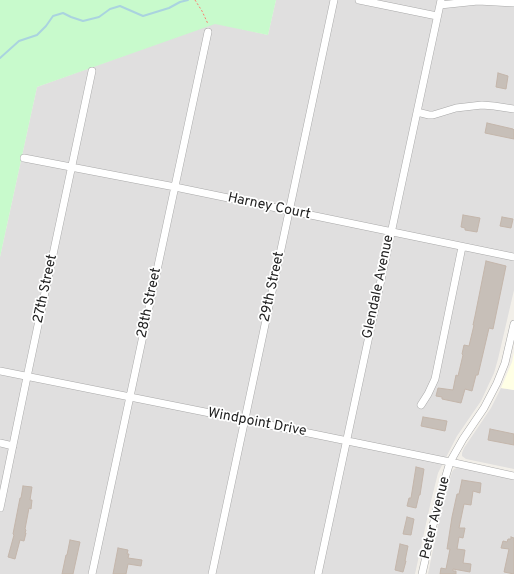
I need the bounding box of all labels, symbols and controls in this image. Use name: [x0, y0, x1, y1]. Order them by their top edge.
street label: Harney Court: [226, 190, 312, 224]
street label: Glendale Avenue: [360, 234, 398, 340]
street label: 29th Street: [257, 250, 289, 324]
street label: 27th Street: [31, 253, 61, 325]
street label: 28th Street: [134, 266, 166, 340]
street label: Windpoint Drive: [206, 405, 308, 441]
street label: Peter Avenue: [418, 475, 454, 561]

